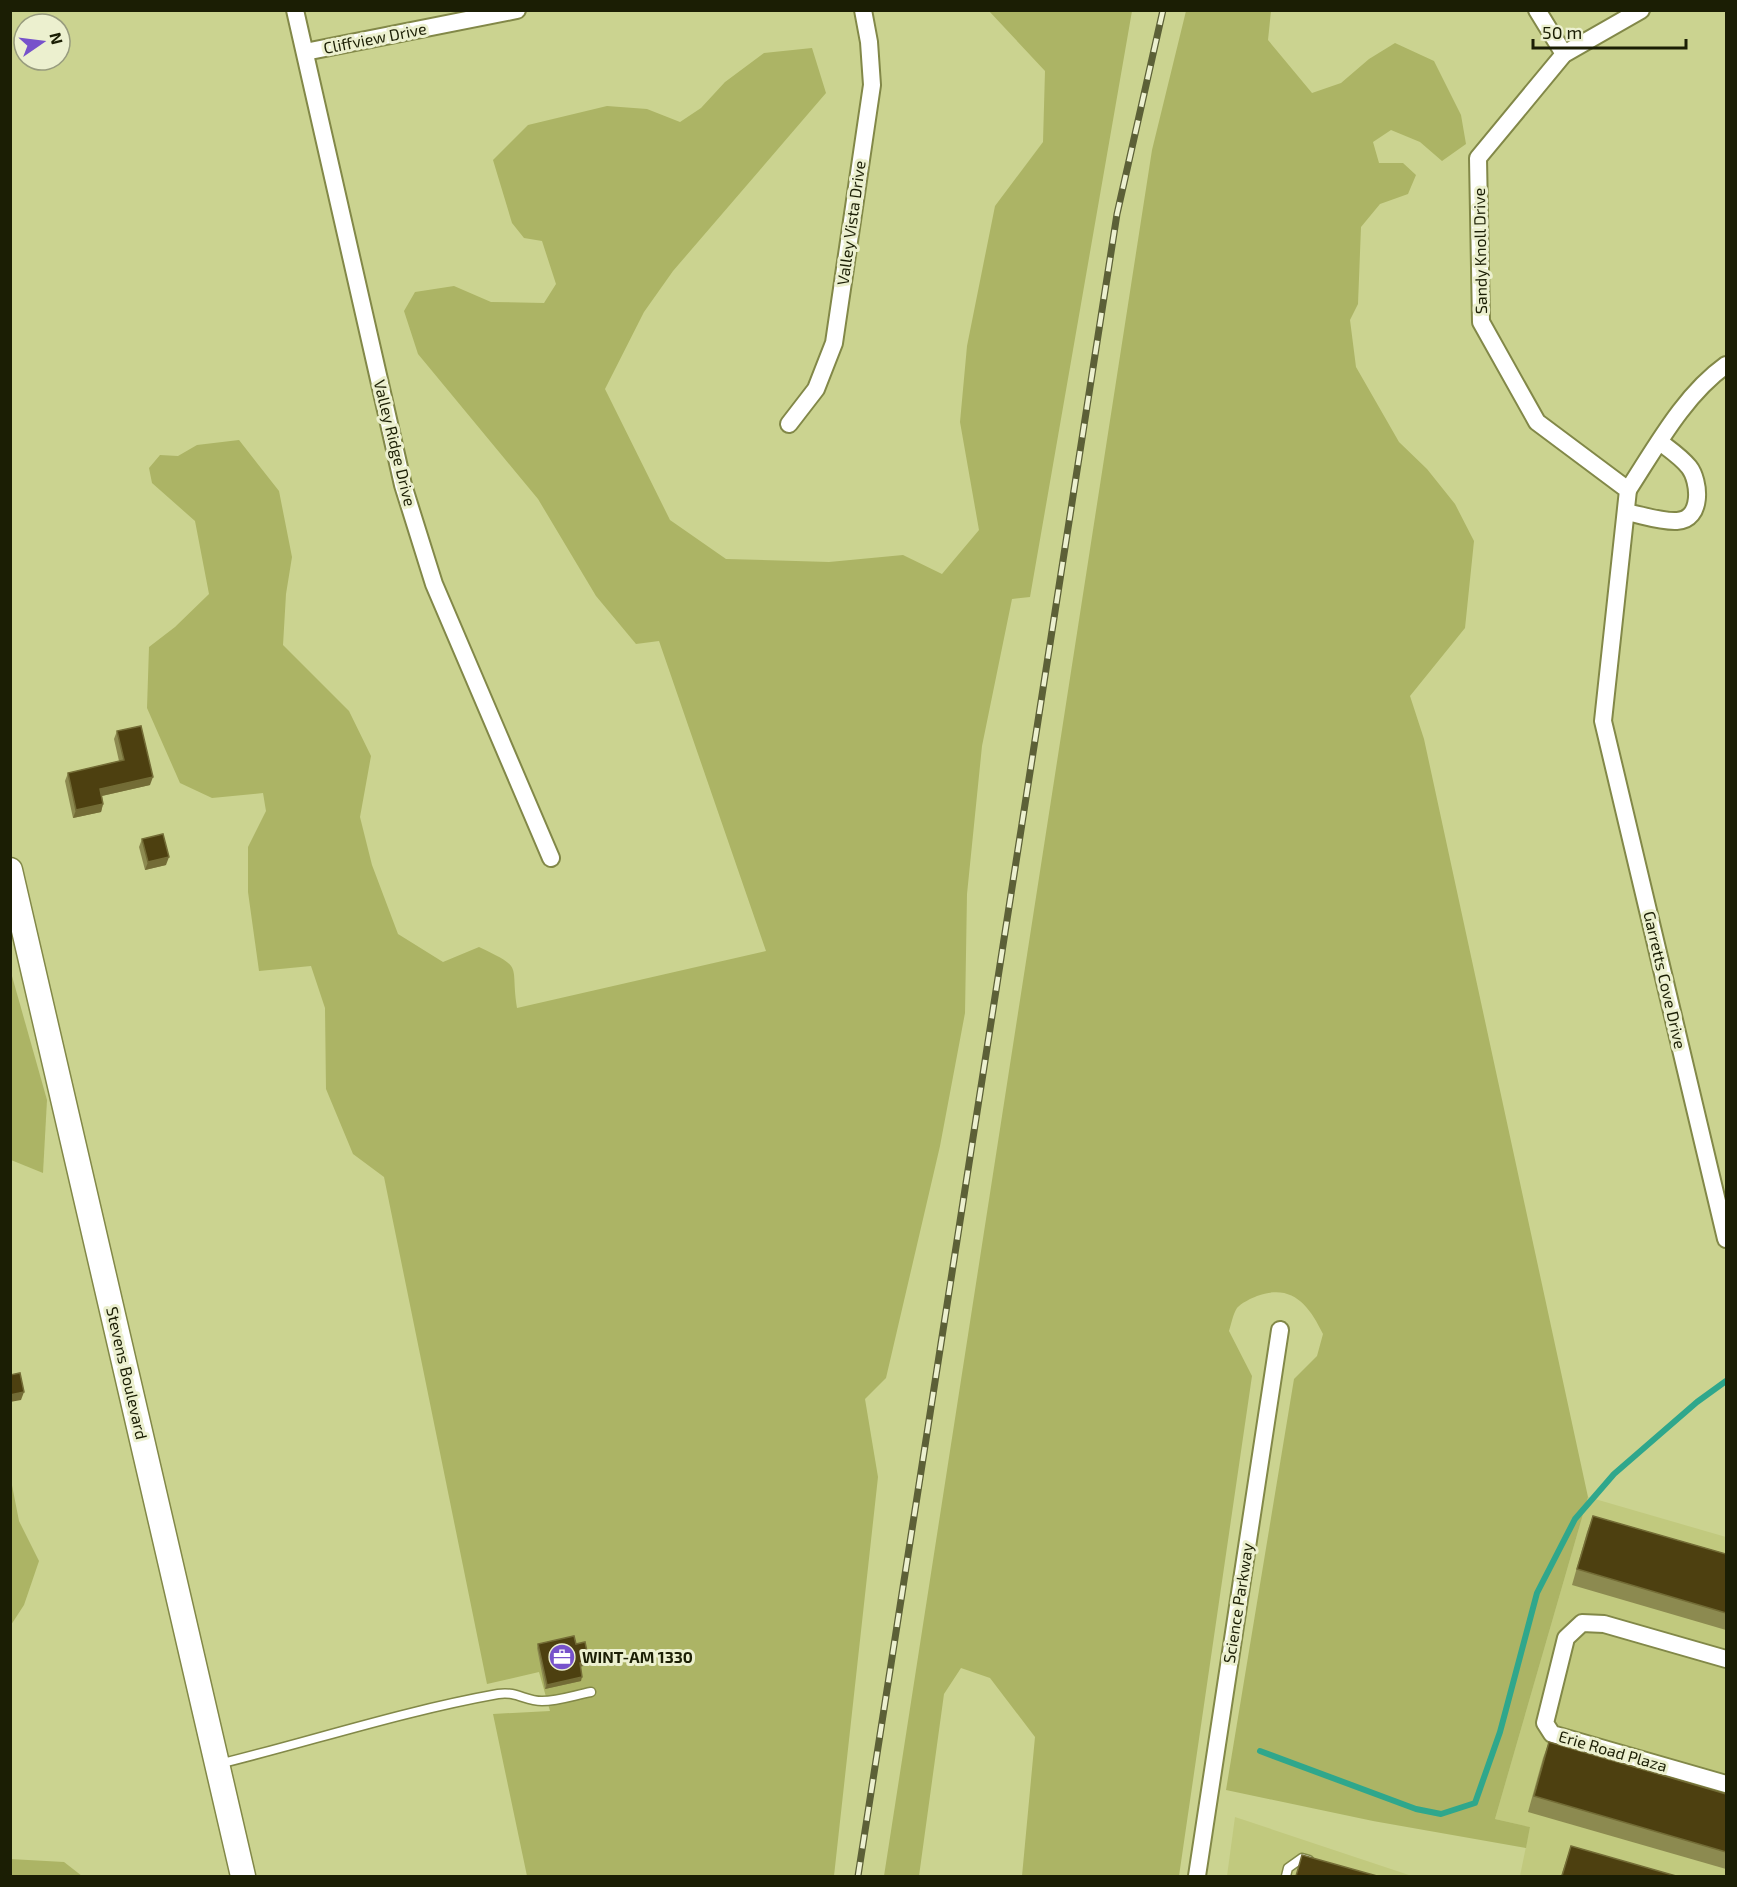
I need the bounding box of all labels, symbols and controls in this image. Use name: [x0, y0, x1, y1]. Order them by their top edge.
north arrow: [12, 12, 72, 72]
scale bar: [1533, 12, 1686, 50]
street label: Cliffview Drive: [322, 18, 428, 57]
text: 50 m: [1542, 21, 1582, 43]
text: N: [46, 30, 68, 46]
street label: Valley Vista Drive: [832, 159, 869, 286]
street label: Sandy Knoll Drive: [1469, 188, 1490, 314]
street label: Valley Ridge Drive: [371, 378, 420, 508]
street label: Garretts Cove Drive: [1640, 909, 1691, 1051]
street label: Stevens Boulevard: [103, 1305, 152, 1441]
street label: Science Parkway: [1219, 1541, 1256, 1664]
office icon: WINT-AM 1330: [547, 1642, 577, 1672]
place label: WINT-AM 1330: [582, 1647, 693, 1666]
street label: Erie Road Plaza: [1557, 1726, 1670, 1775]

